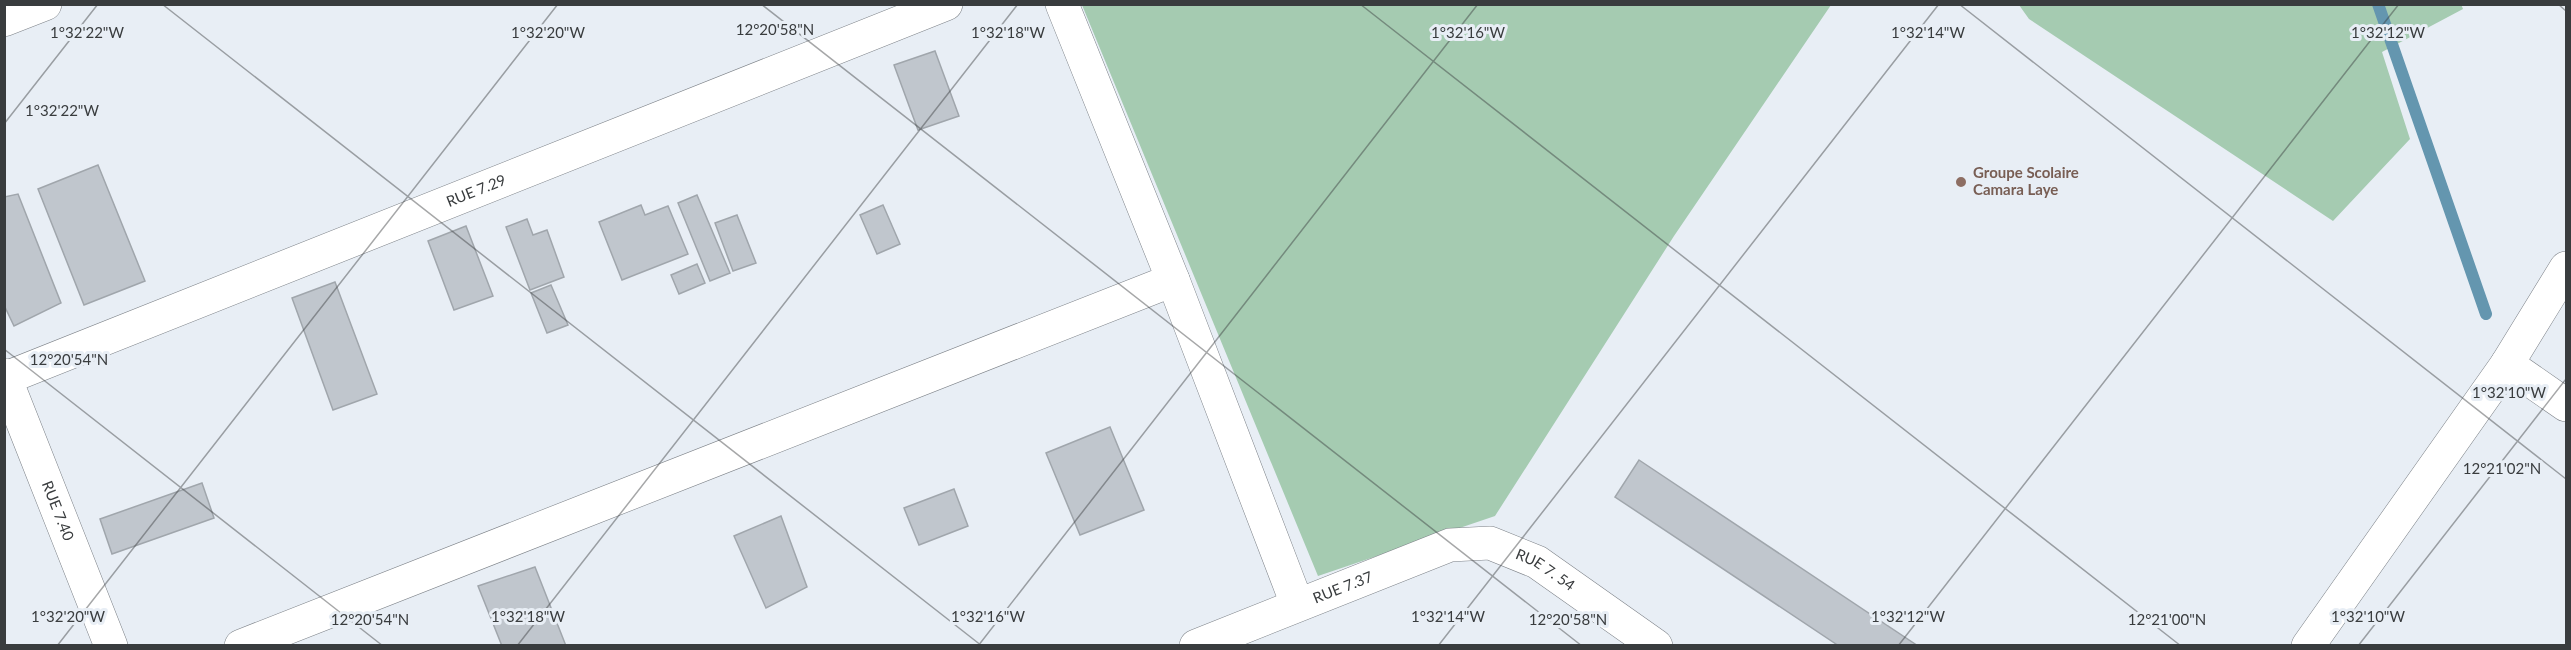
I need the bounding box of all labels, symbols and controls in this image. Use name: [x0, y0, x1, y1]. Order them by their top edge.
text: 12°20'58"N: [736, 20, 814, 38]
text: 1°32'22"W: [50, 23, 124, 41]
text: 1°32'20"W: [511, 23, 585, 41]
text: 1°32'18"W: [971, 23, 1045, 41]
text: 1°32'16"W: [1431, 23, 1505, 41]
text: 1°32'14"W: [1891, 23, 1965, 41]
text: 1°32'12"W: [2351, 23, 2425, 41]
text: 1°32'22"W: [25, 101, 99, 119]
place label: Groupe Scolaire Camara Laye: [1973, 163, 2079, 198]
street label: RUE 7.29: [443, 170, 508, 210]
marker: Groupe Scolaire Camara Laye: [1954, 175, 1968, 189]
text: 12°20'54"N: [30, 350, 108, 368]
text: 1°32'10"W: [2472, 383, 2546, 401]
text: 12°21'02"N: [2463, 459, 2541, 477]
street label: RUE 7.40: [39, 478, 79, 543]
street label: RUE 7. 54: [1513, 544, 1579, 594]
street label: RUE 7.37: [1310, 567, 1375, 607]
text: 1°32'20"W: [31, 607, 105, 625]
text: 1°32'18"W: [491, 607, 565, 625]
text: 1°32'16"W: [951, 607, 1025, 625]
text: 1°32'14"W: [1411, 607, 1485, 625]
text: 1°32'12"W: [1871, 607, 1945, 625]
text: 1°32'10"W: [2331, 607, 2405, 625]
text: 12°20'54"N: [331, 610, 409, 628]
text: 12°20'58"N: [1529, 610, 1607, 628]
text: 12°21'00"N: [2128, 610, 2206, 628]

